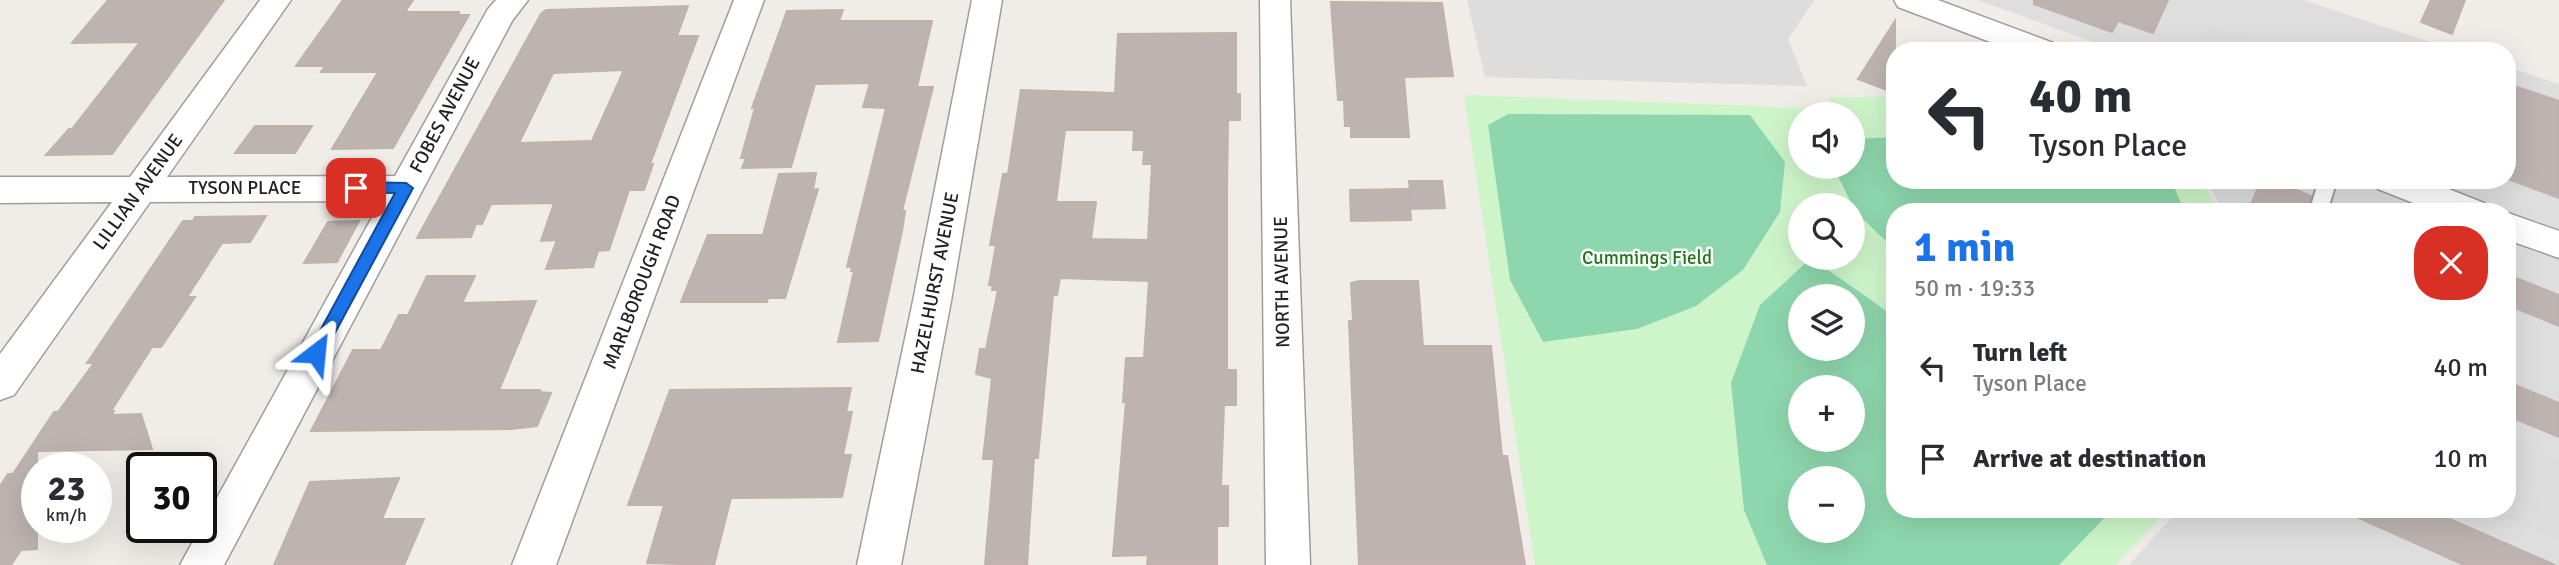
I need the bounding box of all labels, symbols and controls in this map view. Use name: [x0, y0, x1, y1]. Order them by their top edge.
street label: FOBES AVENUE: [404, 53, 486, 177]
text: 40 m: [2029, 66, 2132, 126]
icon: left: [1914, 70, 2005, 161]
map controls: [1788, 102, 1865, 543]
button: sound: [1788, 102, 1865, 179]
text: Tyson Place: [2029, 126, 2187, 165]
street label: LILLIAN AVENUE: [88, 129, 188, 255]
pin: [326, 158, 386, 218]
icon: arrive: [337, 169, 375, 207]
street label: TYSON PLACE: [189, 176, 301, 200]
street label: HAZELHURST AVENUE: [906, 190, 964, 376]
street label: MARLBOROUGH ROAD: [598, 191, 686, 373]
button: search: [1788, 193, 1865, 270]
street label: NORTH AVENUE: [1269, 216, 1295, 348]
text: 1 min: [1914, 222, 2015, 273]
button: close: [2414, 226, 2488, 300]
park label: Cummings Field: [1582, 246, 1712, 270]
text: 50 m · 19:33: [1914, 274, 2035, 303]
button: layers: [1788, 284, 1865, 361]
position arrow: [279, 316, 353, 390]
text: Turn left: [1973, 337, 2067, 369]
icon: left: [1914, 349, 1952, 387]
text: 40 m: [2433, 352, 2488, 384]
text: Tyson Place: [1973, 369, 2087, 398]
button: +: [1788, 375, 1865, 452]
icon: arrive: [1914, 440, 1952, 478]
text: Arrive at destination: [1973, 443, 2206, 475]
text: 10 m: [2433, 443, 2488, 475]
speed limit sign: 30: [126, 452, 217, 543]
button: −: [1788, 466, 1865, 543]
text: 23: [48, 467, 85, 510]
text: km/h: [46, 504, 87, 526]

